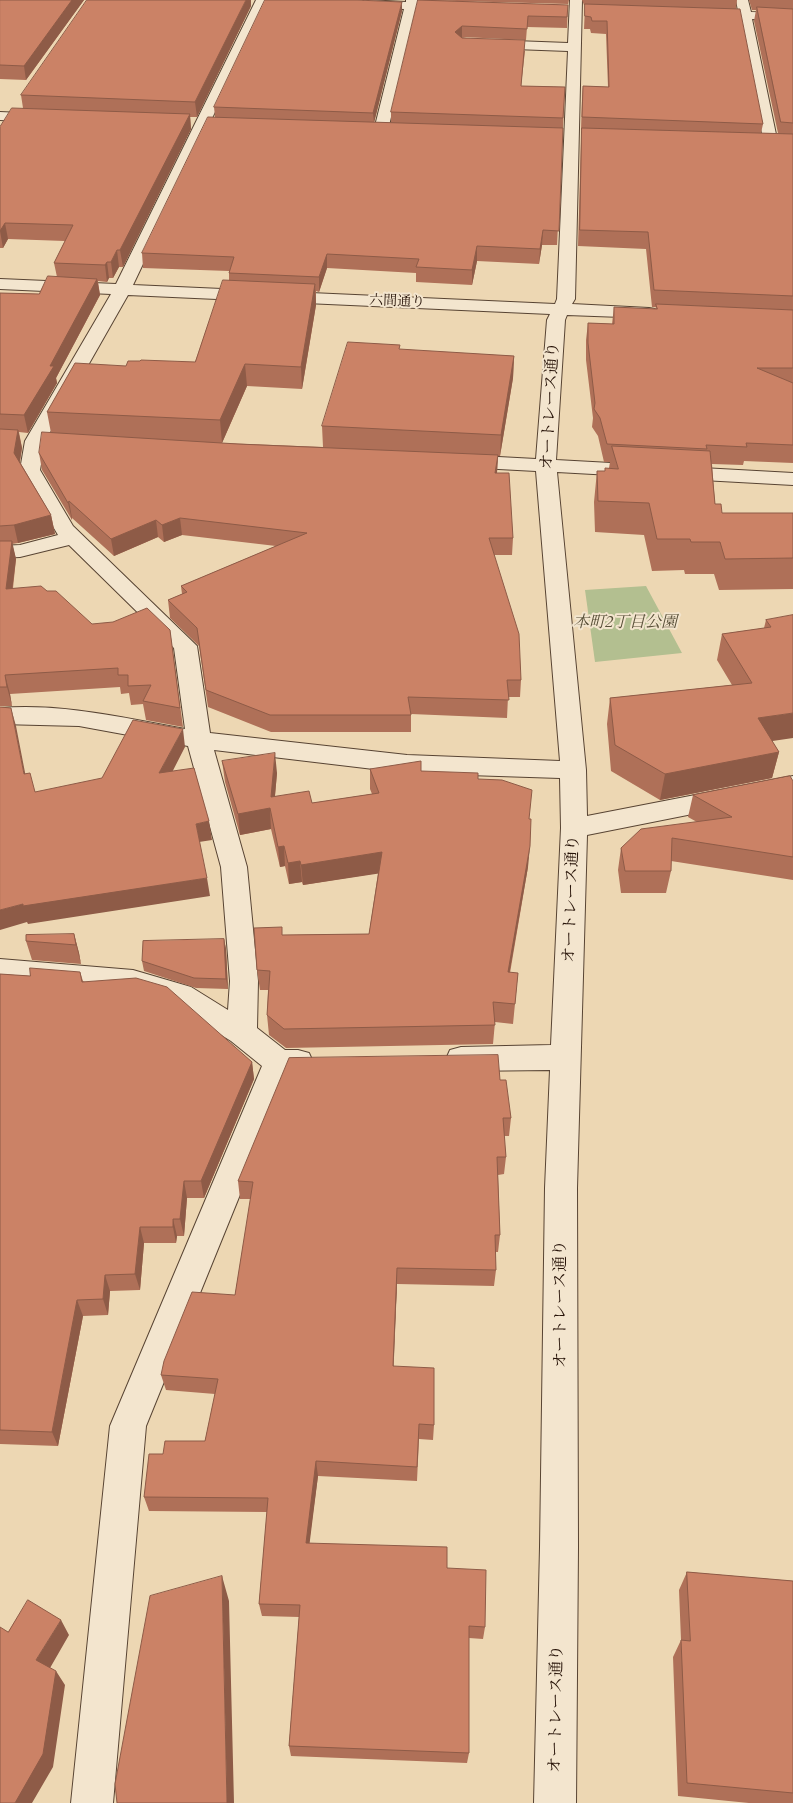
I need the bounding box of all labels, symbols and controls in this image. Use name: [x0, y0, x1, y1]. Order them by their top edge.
street label: 六間通り: [369, 293, 425, 311]
street label: オートレース通り: [538, 342, 564, 470]
park label: 本町2丁目公園: [573, 613, 677, 633]
street label: オートレース通り: [560, 835, 584, 963]
street label: オートレース通り: [551, 1240, 571, 1368]
street label: オートレース通り: [546, 1645, 568, 1773]

